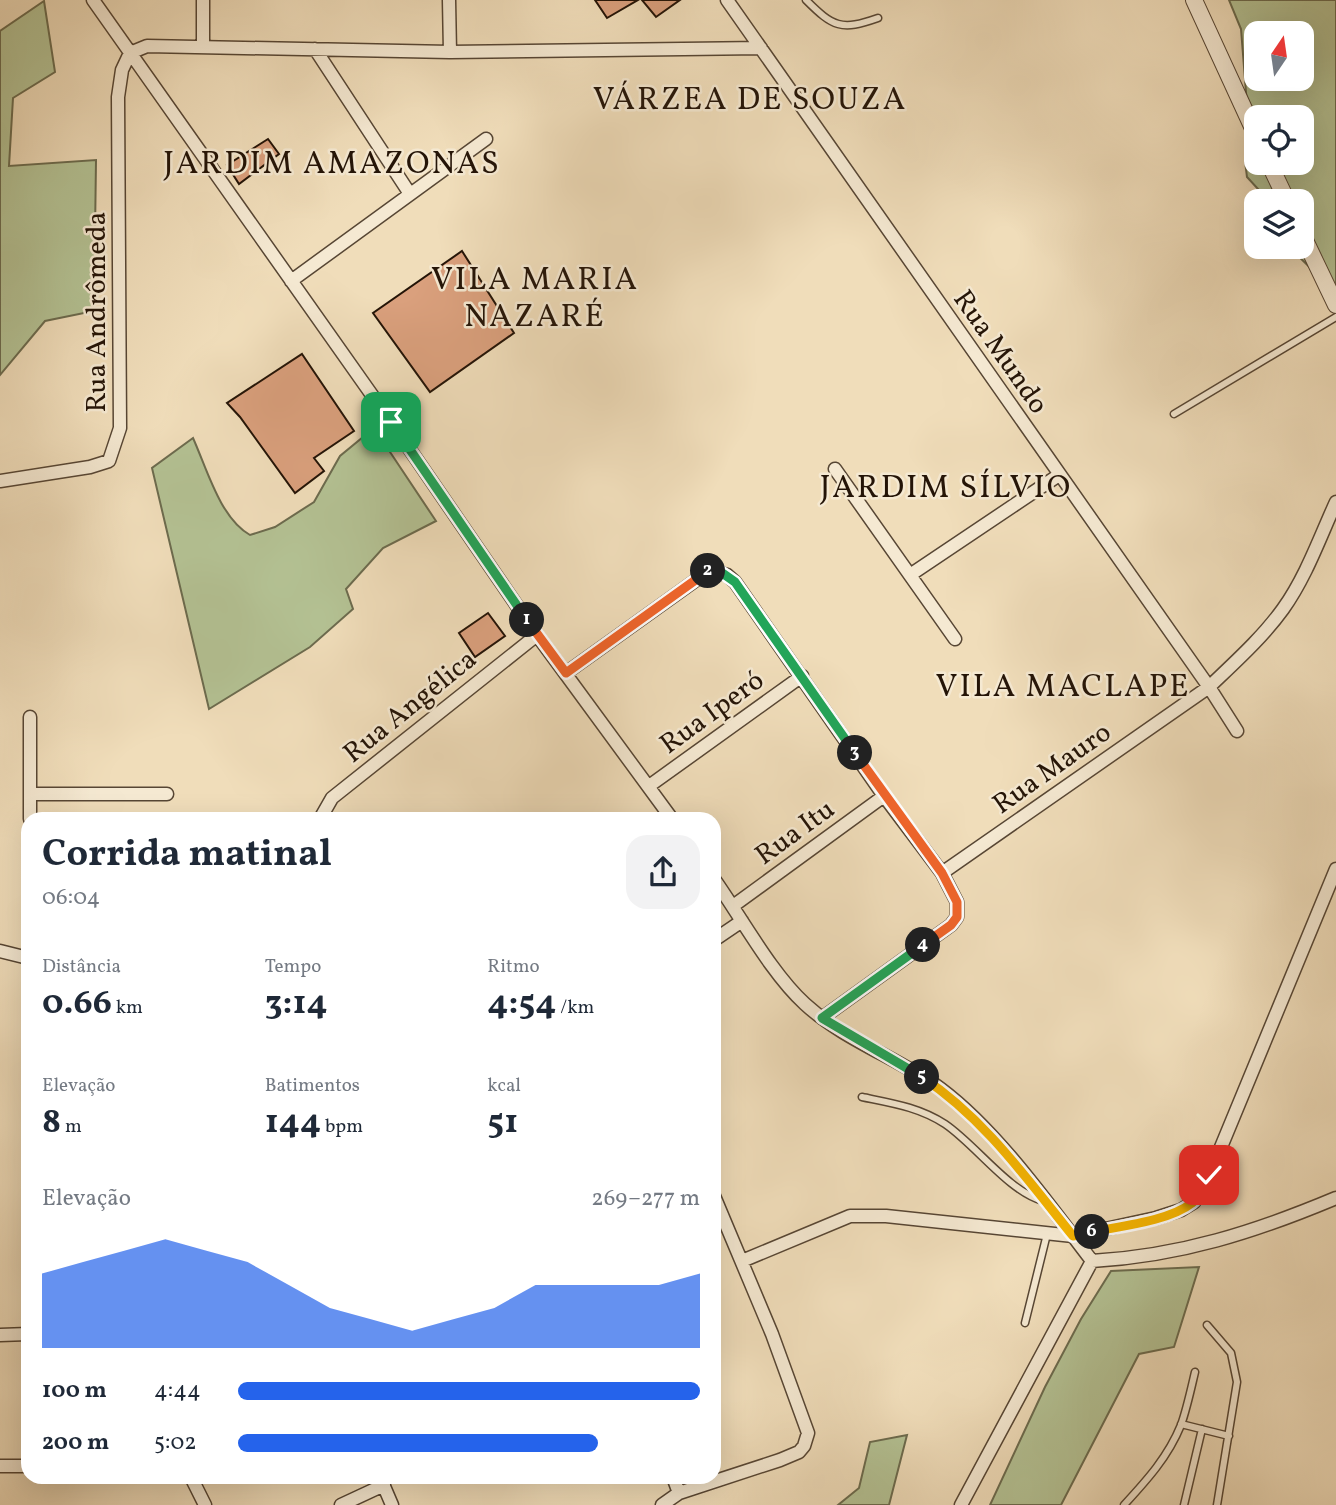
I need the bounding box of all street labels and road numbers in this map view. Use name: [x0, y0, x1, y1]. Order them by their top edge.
street label: Rua Andrômeda: [78, 211, 117, 413]
street label: Rua Mundo: [943, 283, 1057, 422]
street label: Rua Angélica: [335, 641, 486, 773]
street label: Rua Iperó: [652, 662, 773, 764]
street label: Rua Mauro: [985, 714, 1120, 824]
street label: Rua Itu: [748, 791, 843, 875]

